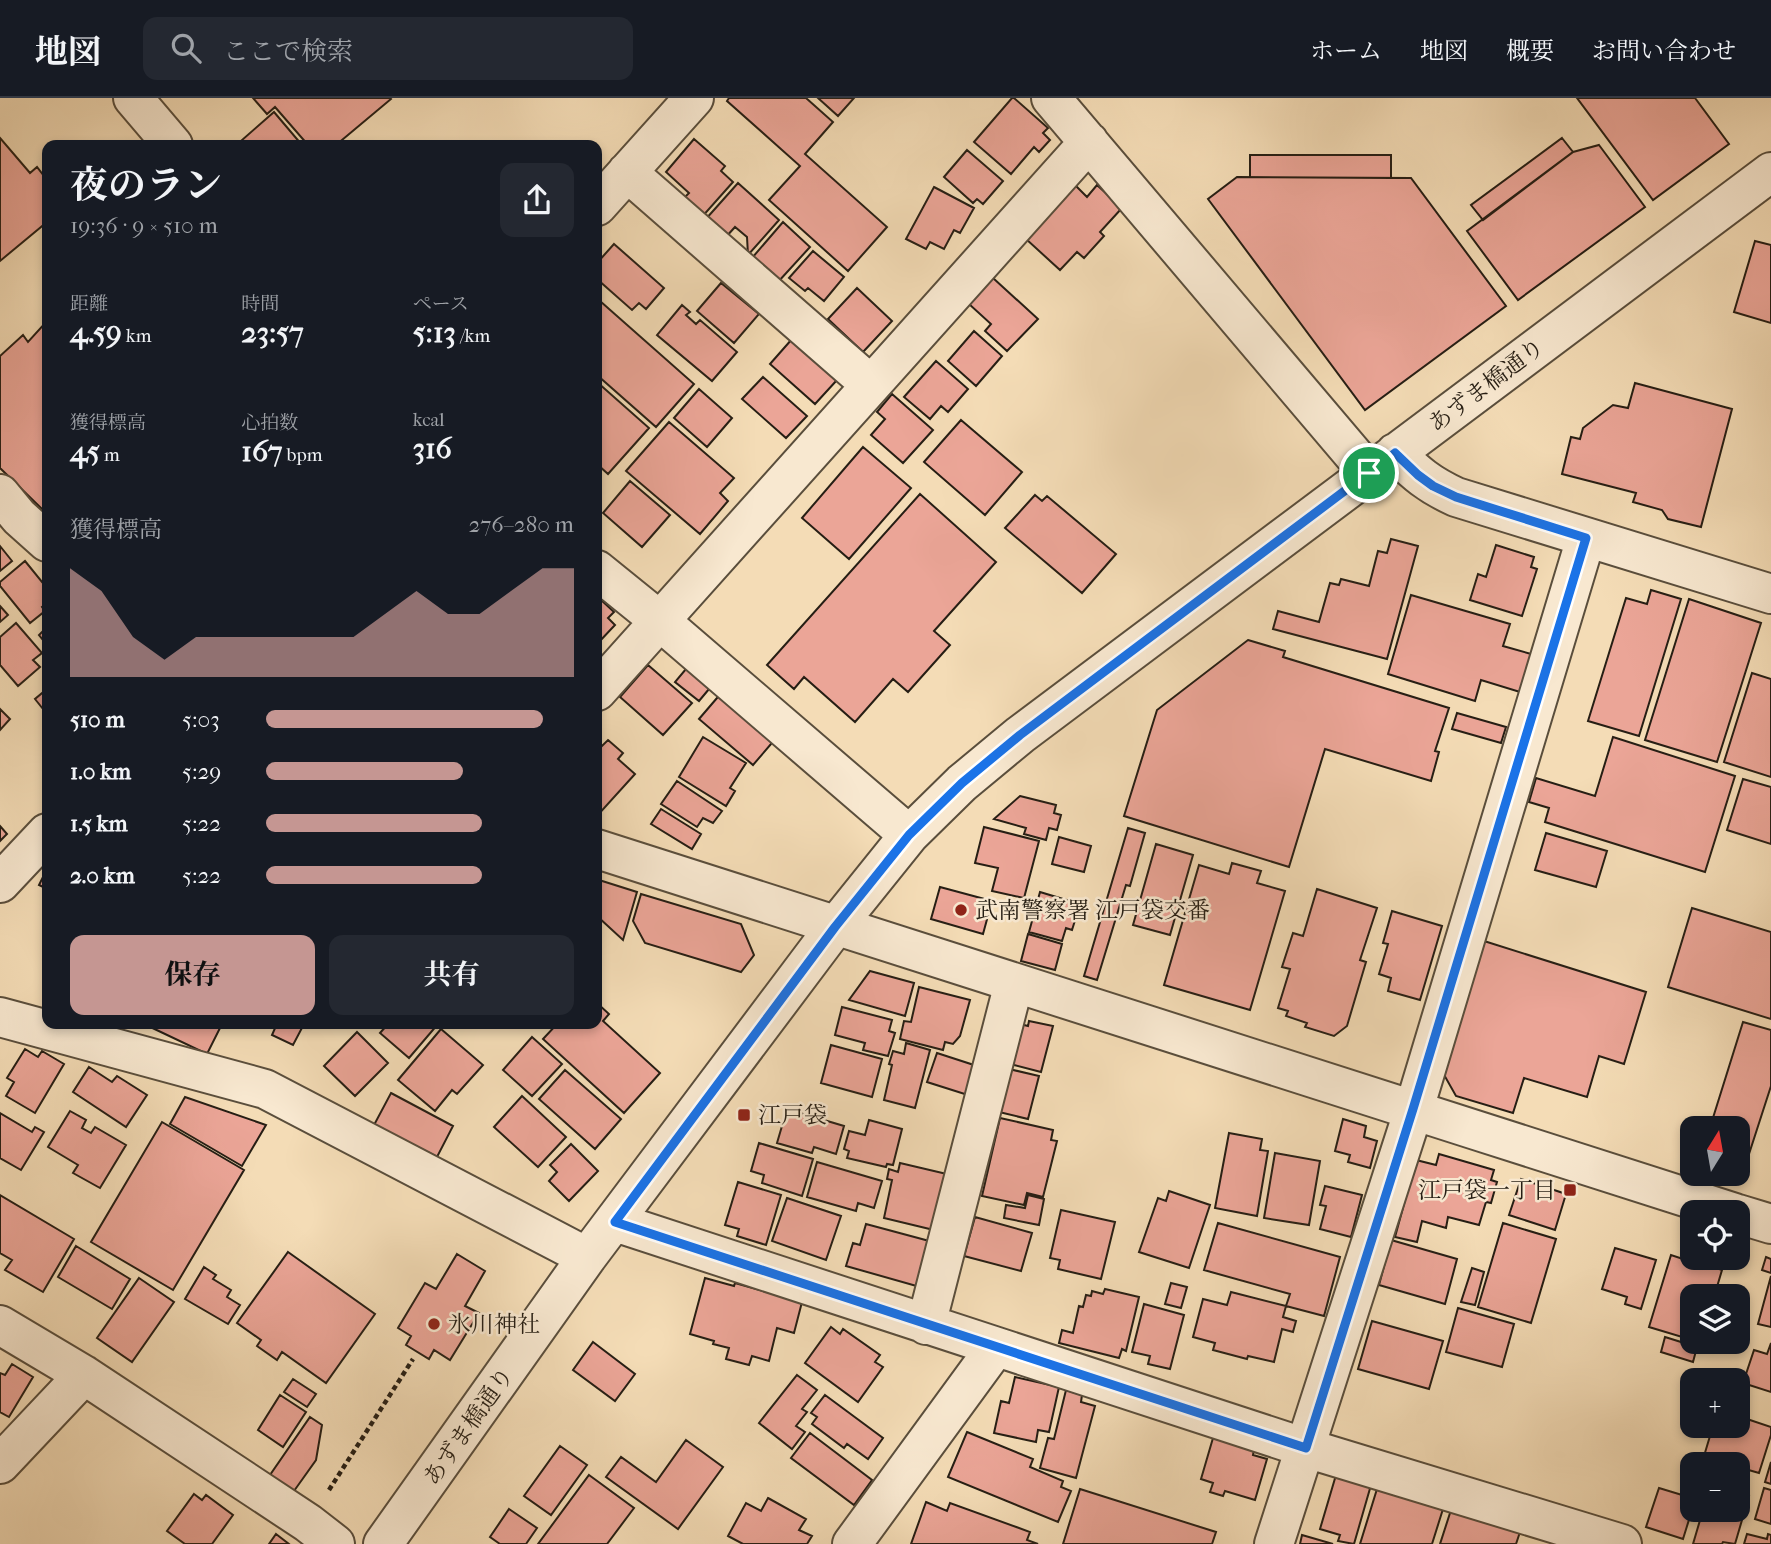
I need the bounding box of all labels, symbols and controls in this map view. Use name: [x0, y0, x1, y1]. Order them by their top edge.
search box: [143, 17, 633, 80]
icon: search: [167, 29, 205, 67]
text: 地図: [35, 33, 101, 72]
text: ここで検索: [223, 36, 353, 67]
text: ホーム: [1310, 37, 1382, 65]
text: 地図: [1420, 37, 1468, 65]
text: 概要: [1506, 37, 1554, 65]
text: お問い合わせ: [1592, 37, 1736, 65]
text: 夜のラン: [70, 163, 222, 208]
button: share: [500, 163, 574, 237]
text: 19:36 · 9 × 510 m: [70, 212, 218, 239]
text: 距離: [70, 293, 108, 315]
text: 時間: [241, 293, 279, 315]
text: ペース: [413, 293, 469, 315]
text: 4.59: [70, 315, 122, 350]
text: 23:57: [241, 315, 304, 350]
text: 5:13: [413, 315, 456, 350]
text: km: [122, 325, 151, 347]
text: /km: [456, 325, 490, 347]
street label: あずま橋通り: [1423, 333, 1550, 438]
text: kcal: [413, 409, 445, 431]
text: 獲得標高: [70, 412, 146, 434]
text: 心拍数: [241, 412, 298, 434]
text: 316: [413, 431, 452, 466]
text: 45: [70, 434, 100, 469]
text: 167: [241, 434, 282, 469]
pin: [1339, 443, 1399, 503]
text: m: [100, 444, 120, 466]
text: bpm: [282, 444, 322, 466]
icon: arrive: [1350, 454, 1388, 492]
text: 276–280 m: [468, 511, 574, 538]
text: 獲得標高: [70, 516, 162, 543]
text: 510 m: [70, 706, 125, 733]
text: 5:03: [182, 706, 220, 733]
text: 1.0 km: [70, 758, 131, 785]
text: 5:29: [182, 758, 221, 785]
text: 1.5 km: [70, 810, 128, 837]
text: 5:22: [182, 810, 221, 837]
text: 2.0 km: [70, 862, 135, 889]
text: 5:22: [182, 862, 221, 889]
place label: 武南警察署 江戸袋交番: [975, 897, 1210, 924]
marker: 武南警察署 江戸袋交番: [953, 902, 969, 918]
button: 保存: [70, 935, 315, 1015]
button: 共有: [329, 935, 574, 1015]
place label: 江戸袋: [758, 1102, 827, 1129]
marker: 江戸袋: [736, 1107, 752, 1123]
north arrow: [1680, 1116, 1750, 1186]
map controls: [1680, 1116, 1750, 1522]
place label: 江戸袋一丁目: [1418, 1177, 1556, 1204]
marker: 江戸袋一丁目: [1562, 1182, 1578, 1198]
button: locate: [1680, 1200, 1750, 1270]
button: layers: [1680, 1284, 1750, 1354]
place label: 氷川神社: [448, 1311, 540, 1338]
marker: 氷川神社: [426, 1316, 442, 1332]
street label: あずま橋通り: [418, 1362, 519, 1491]
button: +: [1680, 1368, 1750, 1438]
button: −: [1680, 1452, 1750, 1522]

